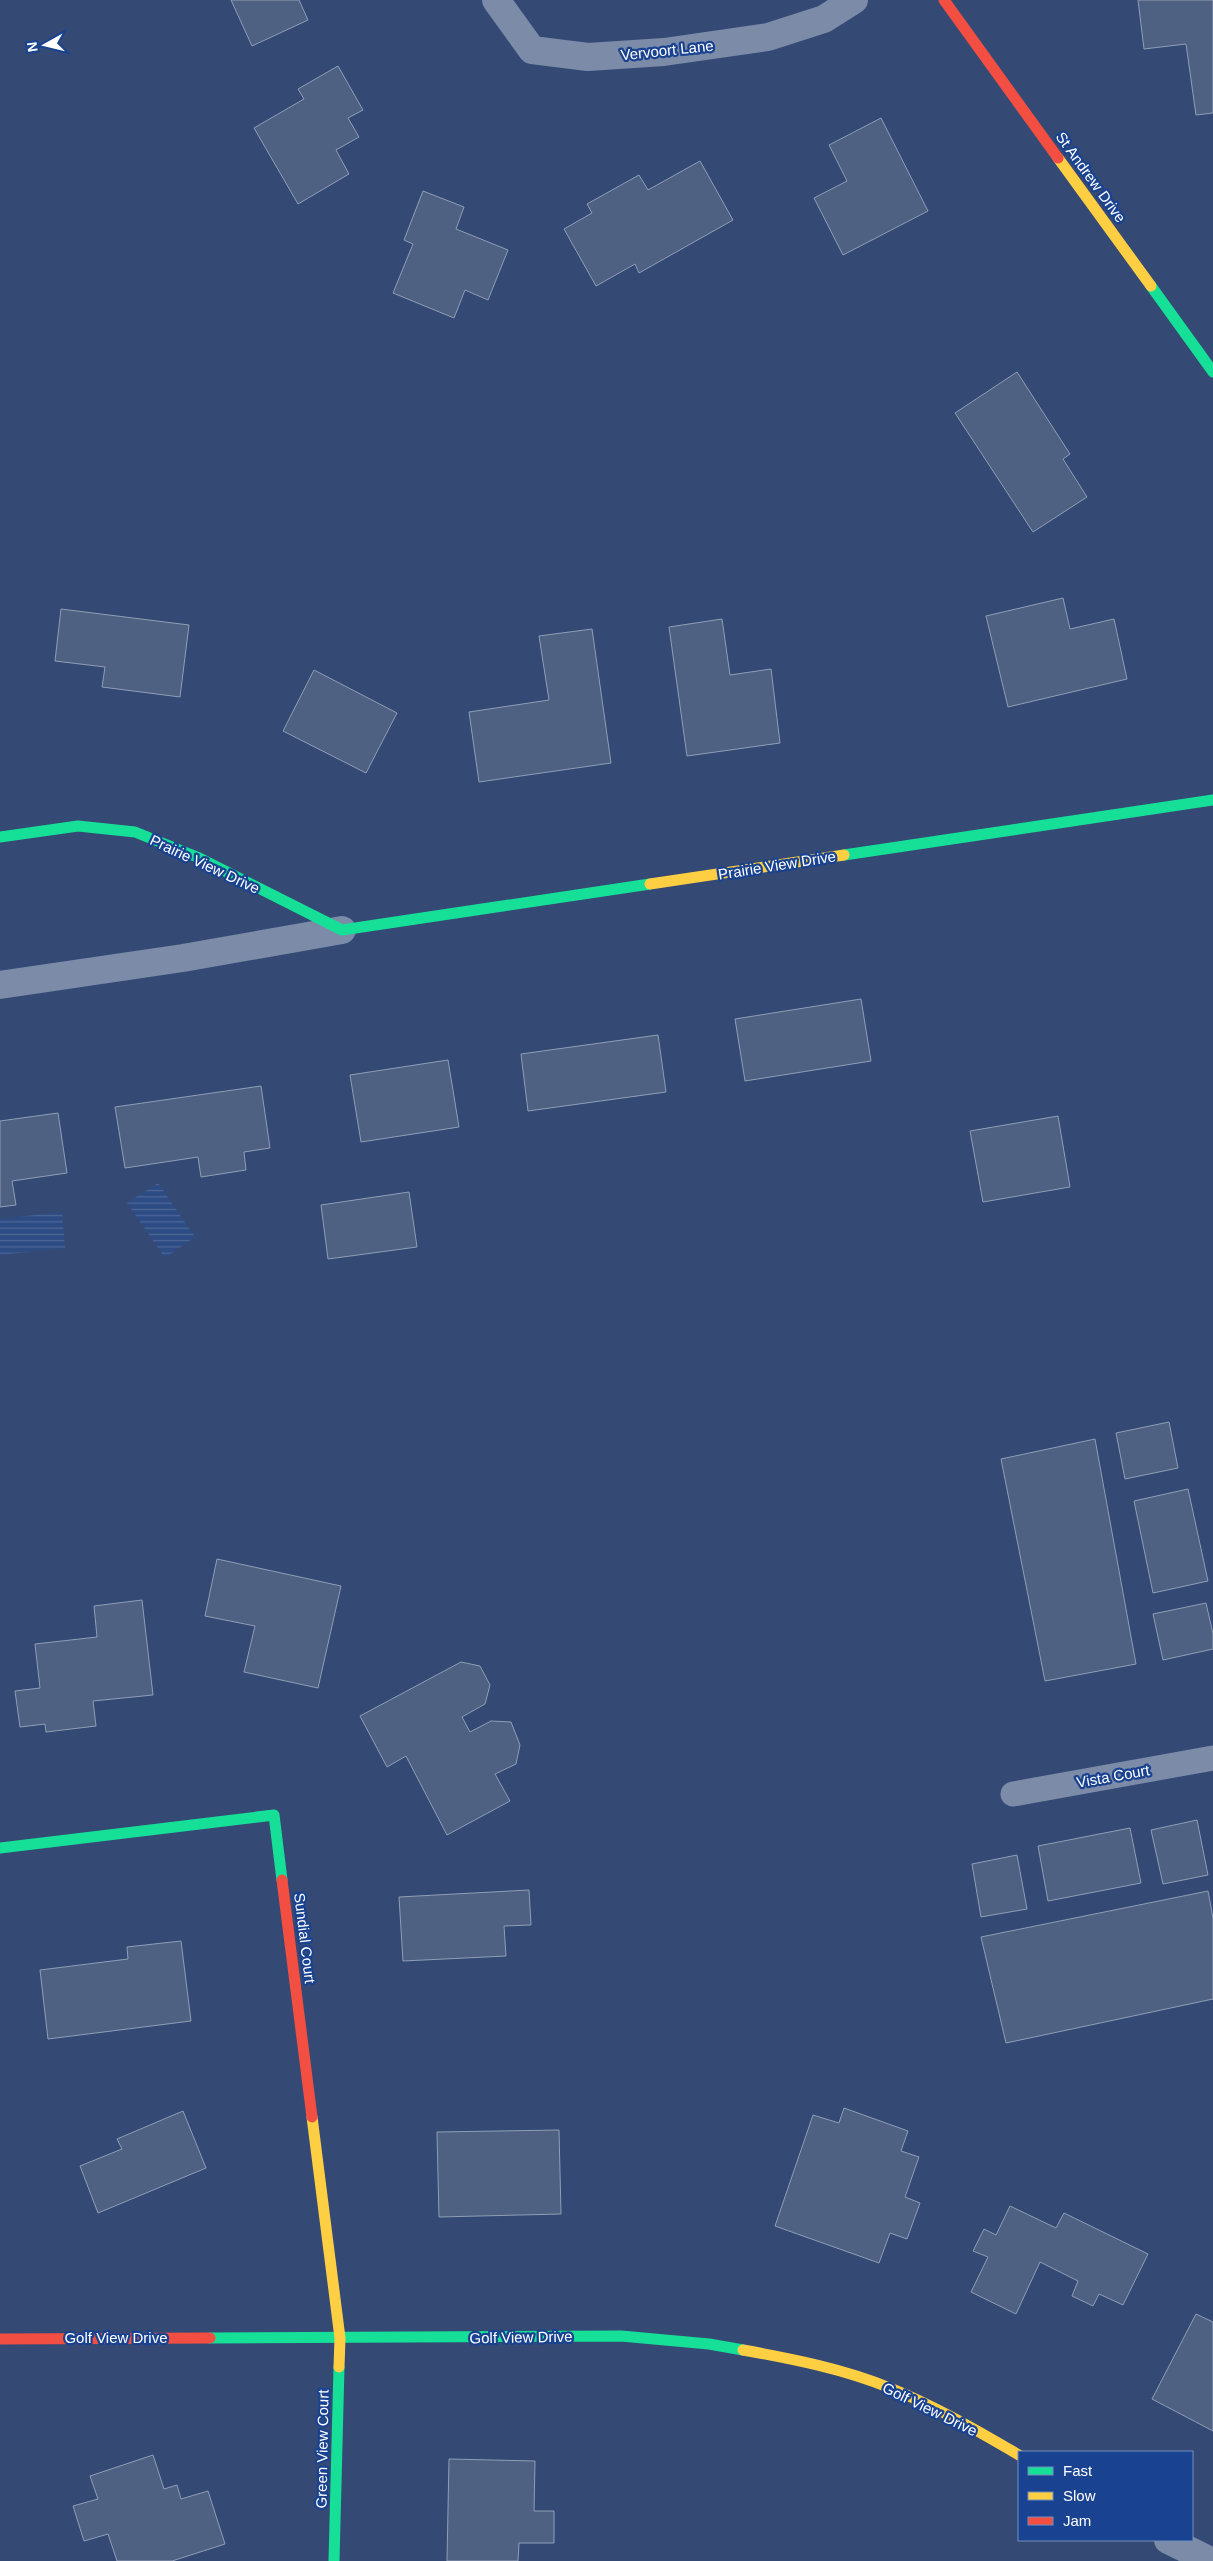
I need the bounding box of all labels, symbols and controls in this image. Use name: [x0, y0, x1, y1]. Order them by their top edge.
north arrow: [20, 20, 70, 70]
street label: Vervoort Lane: [620, 37, 714, 63]
text: N: [23, 41, 41, 53]
street label: St Andrew Drive: [1053, 129, 1129, 225]
street label: Prairie View Drive: [148, 831, 262, 897]
street label: Prairie View Drive: [717, 847, 837, 883]
street label: Vista Court: [1075, 1761, 1152, 1791]
street label: Sundial Court: [291, 1892, 319, 1985]
street label: Golf View Drive: [469, 2328, 573, 2346]
street label: Golf View Drive: [64, 2329, 168, 2346]
street label: Golf View Drive: [880, 2379, 980, 2439]
street label: Green View Court: [312, 2389, 332, 2509]
legend: [1018, 2451, 1193, 2541]
text: Fast: [1063, 2462, 1093, 2479]
text: Slow: [1063, 2487, 1096, 2504]
text: Jam: [1063, 2512, 1091, 2529]

